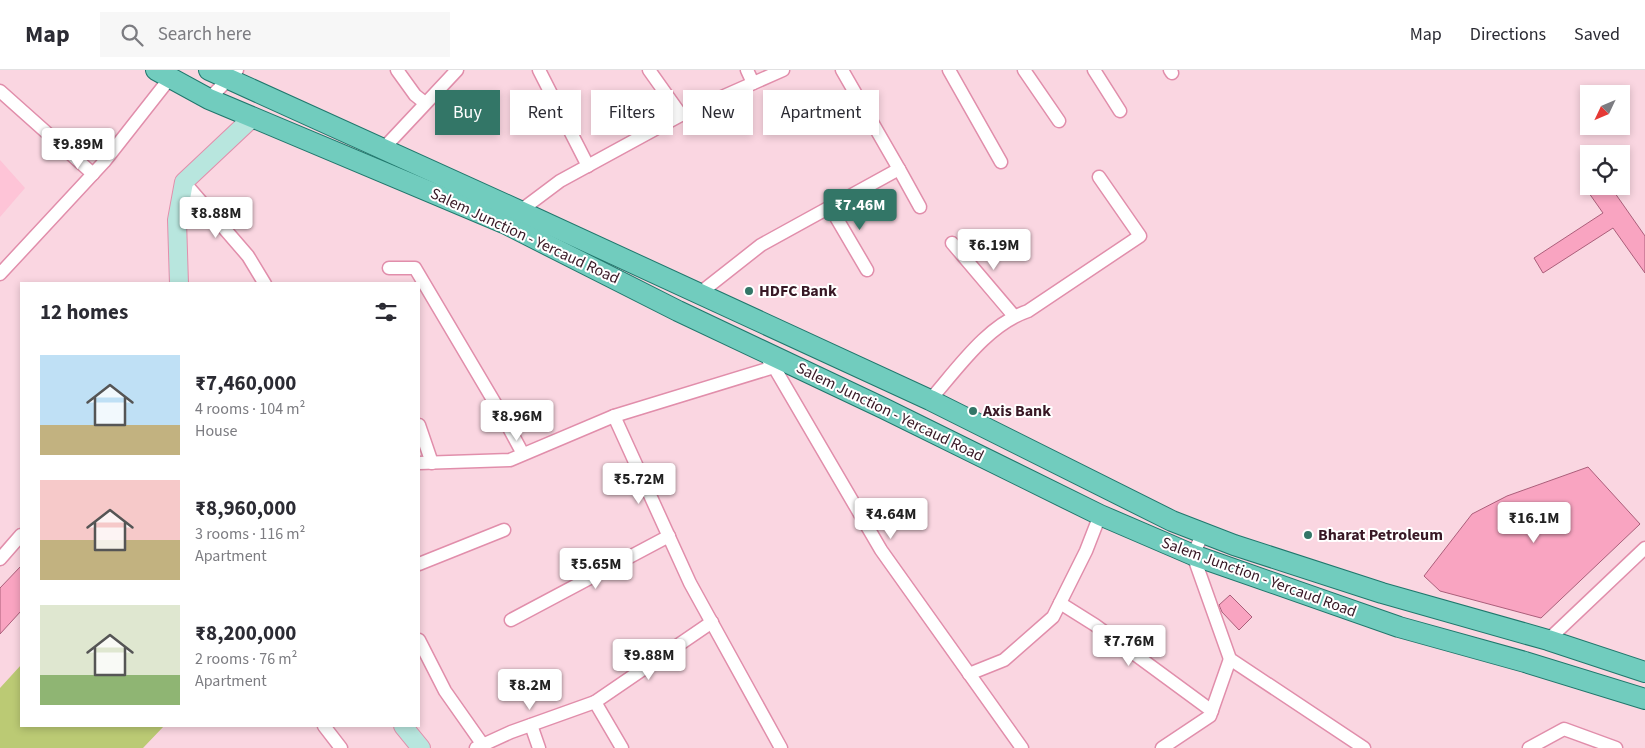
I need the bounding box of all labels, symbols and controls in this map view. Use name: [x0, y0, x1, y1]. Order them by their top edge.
search box: [100, 12, 450, 57]
text: Map: [25, 17, 70, 52]
icon: search: [118, 21, 146, 49]
text: Search here: [158, 21, 251, 48]
text: Map: [1410, 22, 1442, 47]
text: Directions: [1470, 22, 1546, 47]
text: Saved: [1574, 22, 1620, 47]
north arrow: [1580, 85, 1630, 135]
map controls: [1580, 85, 1630, 195]
chip: Buy: [435, 90, 500, 135]
chip: Rent: [510, 90, 581, 135]
chip: Filters: [591, 90, 673, 135]
chip: New: [683, 90, 753, 135]
chip: Apartment: [763, 90, 879, 135]
pin: ₹9.89M: [37, 128, 119, 170]
text: ₹9.89M: [53, 133, 103, 155]
button: locate: [1580, 145, 1630, 195]
street label: Salem Junction - Yercaud Road: [427, 182, 623, 290]
pin: ₹7.46M: [819, 189, 901, 231]
text: ₹7.46M: [835, 194, 885, 216]
pin: ₹8.88M: [175, 196, 257, 239]
text: ₹8.88M: [191, 202, 241, 224]
pin: ₹6.19M: [953, 228, 1035, 271]
text: ₹6.19M: [969, 234, 1019, 256]
place label: HDFC Bank: [759, 280, 837, 302]
marker: HDFC Bank: [743, 285, 755, 297]
text: 12 homes: [40, 297, 128, 327]
icon: filters: [372, 298, 400, 326]
street label: Salem Junction - Yercaud Road: [793, 357, 987, 467]
text: ₹7,460,000: [195, 368, 296, 398]
icon: home: [80, 375, 140, 435]
text: 4 rooms · 104 m²: [195, 398, 305, 420]
pin: ₹8.96M: [476, 400, 558, 442]
place label: Axis Bank: [982, 400, 1051, 422]
text: ₹8.96M: [492, 405, 542, 427]
marker: Axis Bank: [967, 405, 979, 417]
text: House: [195, 420, 237, 442]
pin: ₹5.72M: [598, 462, 680, 505]
text: ₹5.72M: [614, 468, 664, 490]
text: ₹8,960,000: [195, 493, 296, 523]
pin: ₹4.64M: [850, 498, 932, 540]
icon: home: [80, 500, 140, 560]
pin: ₹16.1M: [1493, 502, 1575, 544]
text: ₹4.64M: [866, 503, 916, 525]
text: ₹16.1M: [1509, 507, 1559, 529]
text: 3 rooms · 116 m²: [195, 523, 305, 545]
place label: Bharat Petroleum: [1318, 524, 1443, 546]
marker: Bharat Petroleum: [1302, 529, 1314, 541]
street label: Salem Junction - Yercaud Road: [1158, 531, 1360, 623]
text: Apartment: [195, 545, 267, 567]
pin: ₹5.65M: [555, 548, 637, 590]
text: ₹5.65M: [571, 553, 621, 575]
text: ₹8,200,000: [195, 618, 296, 648]
pin: ₹7.76M: [1088, 624, 1170, 667]
icon: home: [80, 625, 140, 685]
text: ₹7.76M: [1104, 630, 1154, 652]
pin: ₹9.88M: [608, 638, 690, 681]
text: ₹9.88M: [624, 644, 674, 666]
text: 2 rooms · 76 m²: [195, 648, 297, 670]
pin: ₹8.2M: [495, 668, 565, 711]
text: Apartment: [195, 670, 267, 692]
text: ₹8.2M: [509, 674, 551, 696]

